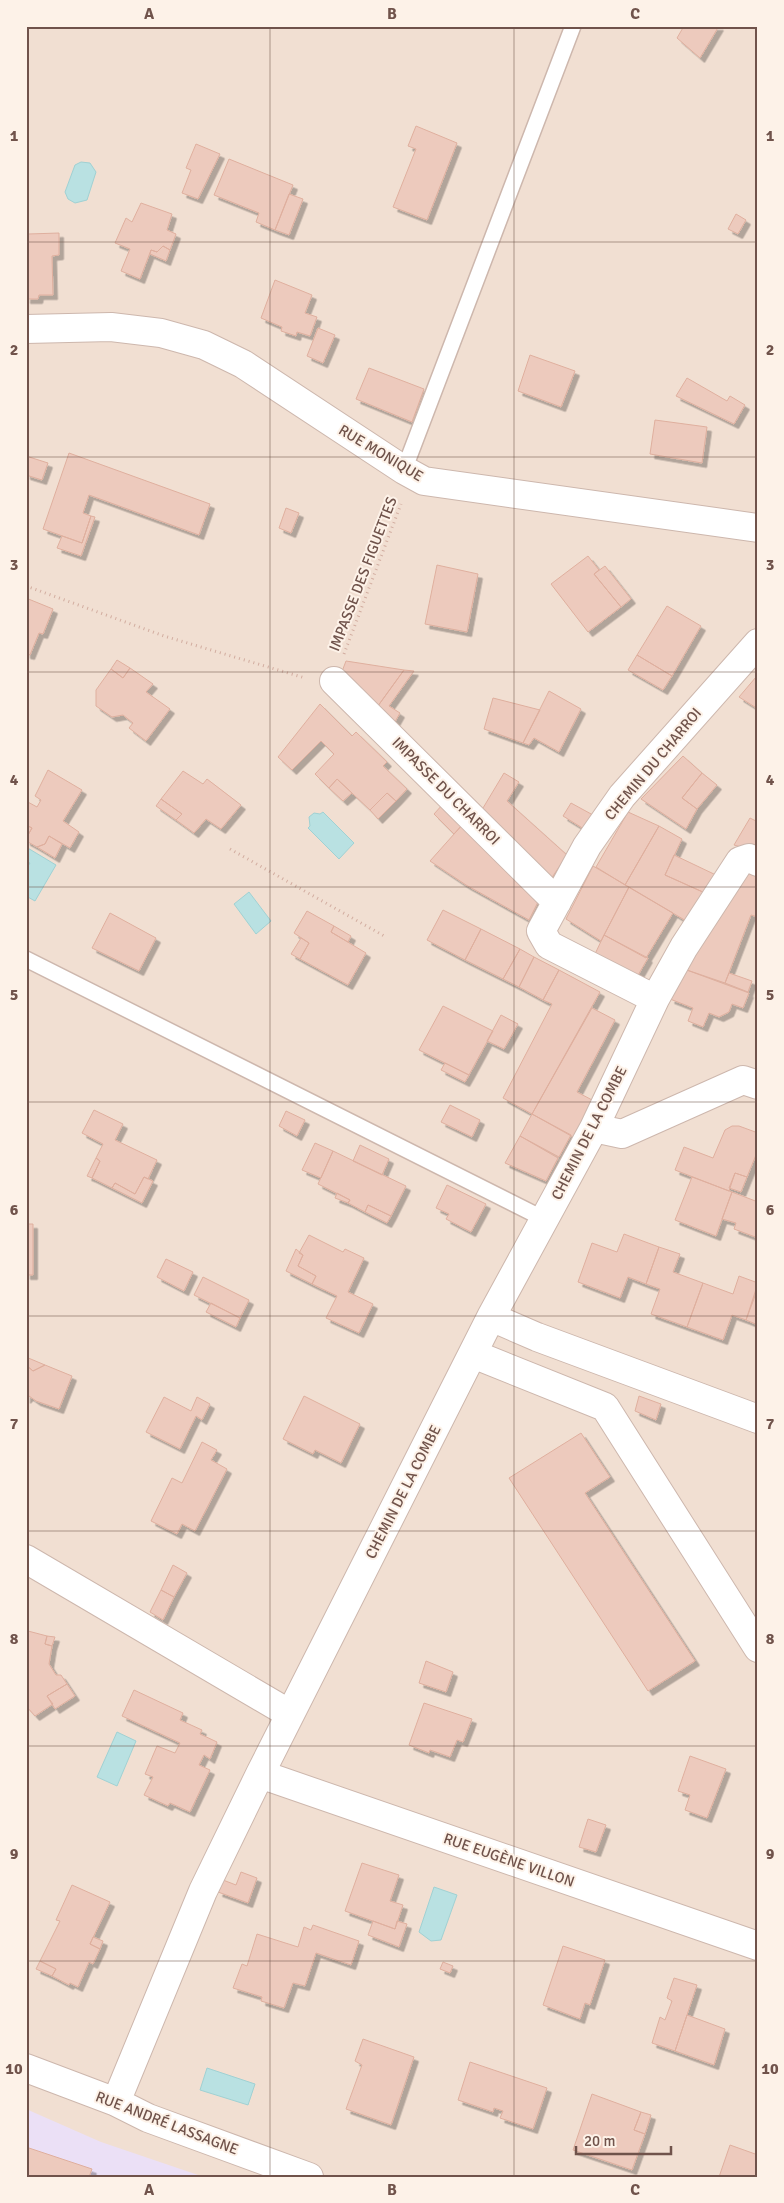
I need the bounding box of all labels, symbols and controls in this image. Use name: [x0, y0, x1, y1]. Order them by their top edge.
text: A: [144, 4, 155, 24]
text: B: [387, 4, 397, 24]
text: C: [630, 4, 640, 24]
text: 1: [10, 126, 19, 146]
text: 1: [766, 126, 775, 146]
text: 2: [10, 340, 18, 360]
text: 2: [766, 340, 774, 360]
street label: RUE MONIQUE: [335, 421, 427, 485]
street label: IMPASSE DES FIGUETTES: [325, 494, 401, 654]
text: 3: [10, 555, 18, 575]
text: 3: [766, 555, 774, 575]
street label: CHEMIN DU CHARROI: [601, 704, 705, 824]
street label: IMPASSE DU CHARROI: [388, 733, 504, 849]
text: 4: [10, 770, 19, 790]
text: 4: [766, 770, 775, 790]
text: 5: [10, 985, 18, 1005]
text: 5: [766, 985, 774, 1005]
street label: CHEMIN DE LA COMBE: [547, 1063, 631, 1203]
text: 6: [10, 1200, 19, 1220]
text: 6: [766, 1200, 775, 1220]
text: 7: [10, 1414, 19, 1434]
text: 7: [766, 1414, 775, 1434]
street label: CHEMIN DE LA COMBE: [361, 1422, 445, 1562]
text: 8: [10, 1629, 19, 1649]
text: 8: [766, 1629, 775, 1649]
street label: RUE EUGÈNE VILLON: [441, 1828, 577, 1891]
text: 9: [10, 1844, 19, 1864]
text: 9: [766, 1844, 775, 1864]
text: 10: [5, 2059, 23, 2079]
text: 10: [761, 2059, 779, 2079]
street label: RUE ANDRÉ LASSAGNE: [93, 2087, 241, 2159]
scale bar: [576, 2123, 672, 2155]
text: 20 m: [584, 2132, 615, 2150]
text: A: [144, 2180, 155, 2200]
text: B: [387, 2180, 397, 2200]
text: C: [630, 2180, 640, 2200]

